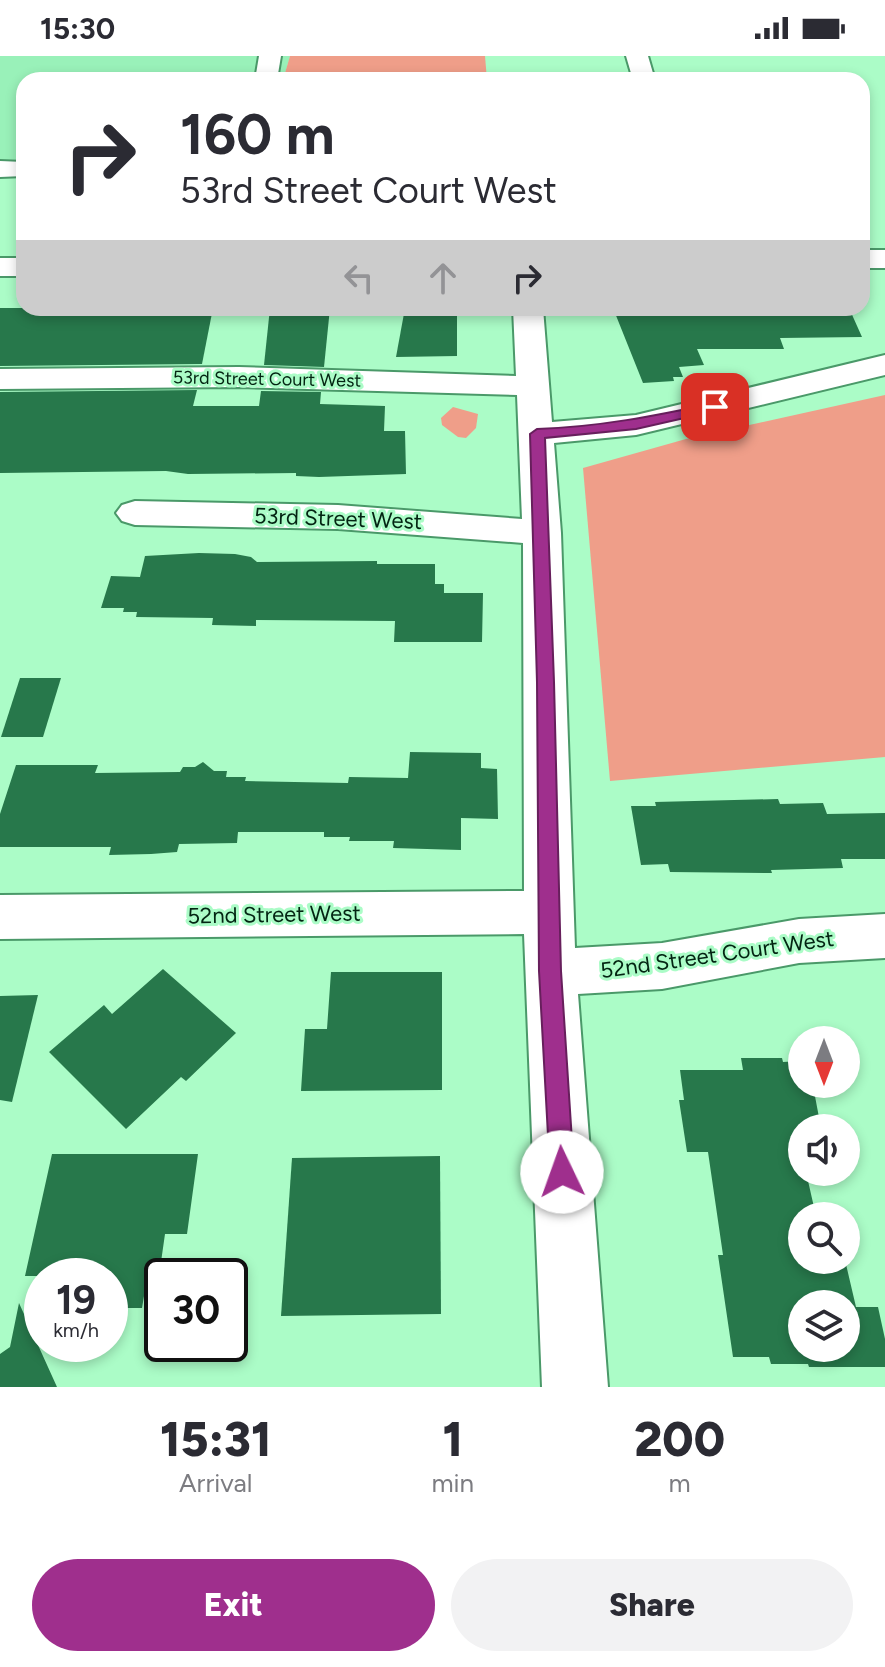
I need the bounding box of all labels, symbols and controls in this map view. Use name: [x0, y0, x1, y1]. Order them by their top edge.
text: 15:30: [40, 10, 115, 47]
text: 160 m: [180, 101, 335, 168]
icon: right: [48, 104, 152, 208]
text: 53rd Street Court West: [180, 169, 557, 212]
icon: left: [337, 256, 381, 300]
icon: ahead: [421, 256, 465, 300]
icon: right: [505, 256, 549, 300]
street label: 53rd Street Court West: [173, 366, 362, 392]
pin: [681, 373, 749, 441]
icon: arrive: [693, 385, 737, 429]
street label: 53rd Street West: [253, 502, 423, 535]
street label: 52nd Street West: [187, 899, 361, 930]
street label: 52nd Street Court West: [599, 925, 836, 984]
north arrow: [788, 1026, 860, 1098]
map controls: [788, 1026, 860, 1362]
button: sound: [788, 1114, 860, 1186]
position arrow: [520, 1130, 604, 1214]
button: search: [788, 1202, 860, 1274]
speed limit sign: 30: [144, 1258, 248, 1362]
text: 19: [56, 1276, 96, 1324]
button: layers: [788, 1290, 860, 1362]
text: km/h: [53, 1318, 99, 1342]
text: 15:31: [160, 1410, 271, 1468]
text: 1: [443, 1410, 463, 1468]
text: 200: [634, 1410, 725, 1468]
text: Arrival: [179, 1467, 252, 1499]
text: min: [431, 1467, 474, 1499]
text: m: [668, 1467, 691, 1499]
button: Exit: [32, 1559, 435, 1651]
button: Share: [451, 1559, 853, 1651]

